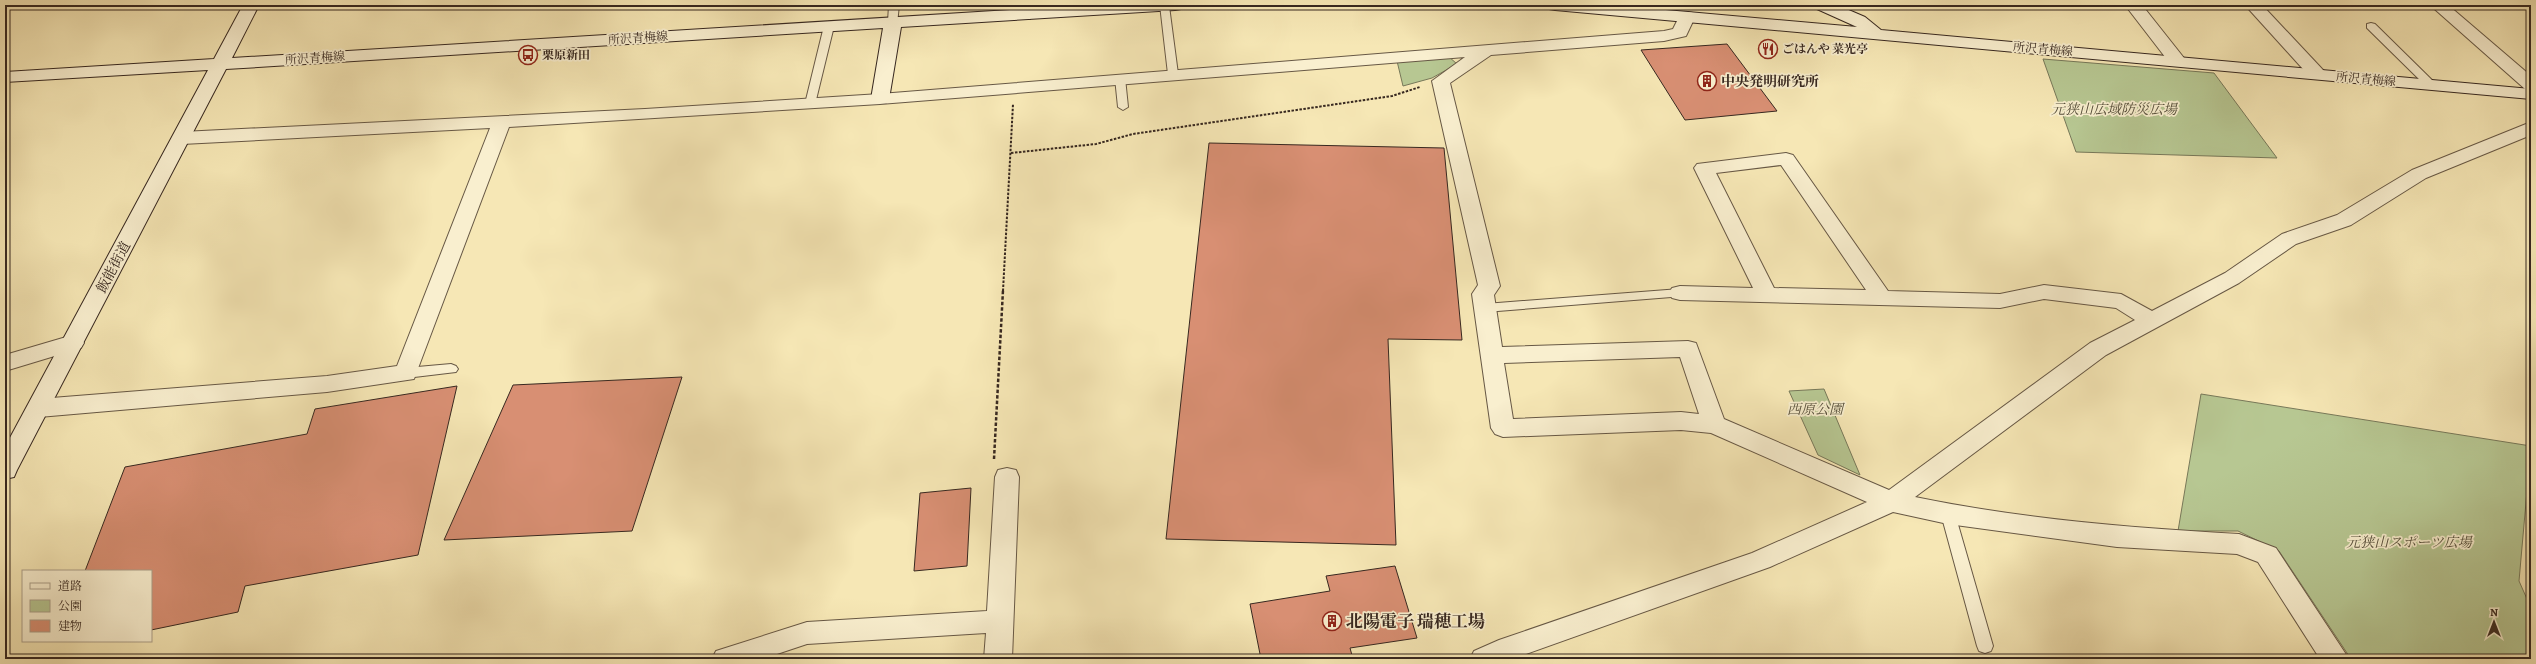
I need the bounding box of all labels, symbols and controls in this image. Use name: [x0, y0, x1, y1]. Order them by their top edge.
street label: 所沢青梅線: [608, 28, 668, 48]
restaurant icon: ごはんや 菜光亭: [1757, 38, 1779, 60]
street label: 所沢青梅線: [2012, 38, 2074, 60]
place label: ごはんや 菜光亭: [1782, 41, 1868, 57]
bus stop icon: 栗原新田: [517, 44, 539, 66]
place label: 栗原新田: [542, 47, 590, 63]
street label: 所沢青梅線: [285, 48, 345, 68]
street label: 所沢青梅線: [2335, 68, 2397, 90]
building icon: 中央発明研究所: [1696, 70, 1718, 92]
place label: 中央発明研究所: [1721, 72, 1819, 91]
park label: 元狭山広域防災広場: [2051, 100, 2179, 119]
street label: 飯能街道: [92, 238, 135, 296]
park label: 西原公園: [1787, 400, 1845, 419]
park label: 元狭山スポーツ広場: [2346, 533, 2474, 552]
legend: [22, 570, 152, 642]
text: 道路: [58, 578, 82, 594]
text: 公園: [58, 598, 82, 614]
north arrow: [2474, 602, 2514, 642]
text: N: [2490, 605, 2498, 620]
building icon: 北陽電子 瑞穂工場: [1321, 610, 1343, 632]
place label: 北陽電子 瑞穂工場: [1346, 610, 1485, 633]
text: 建物: [58, 618, 82, 634]

